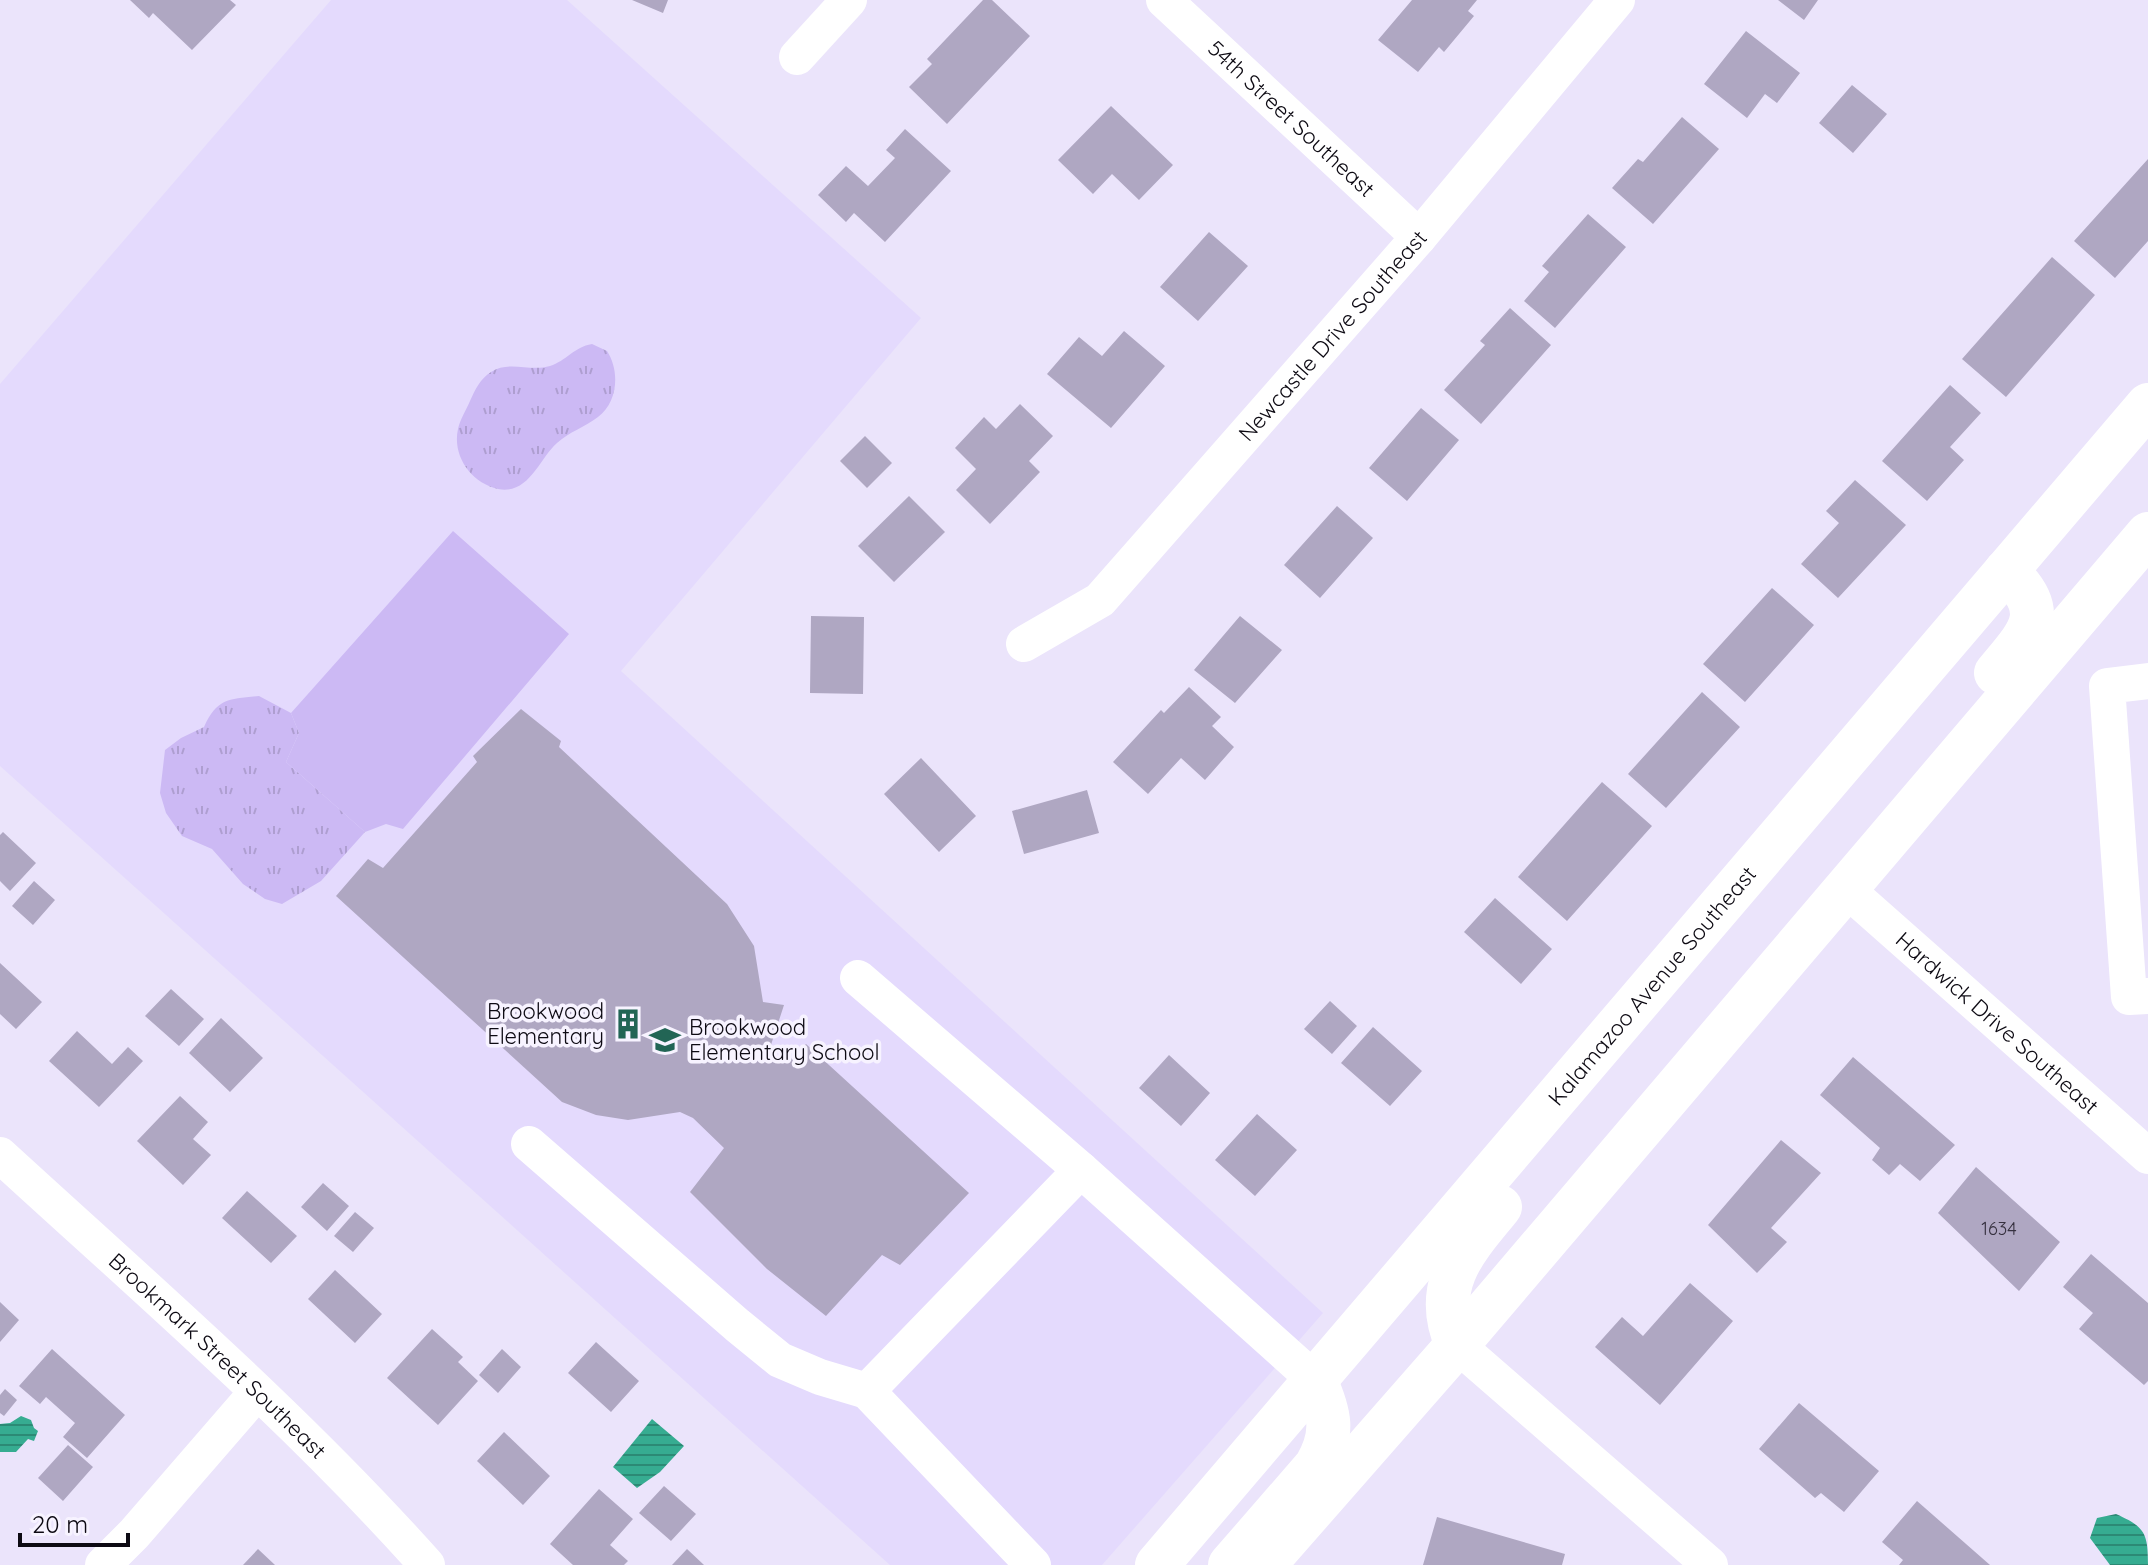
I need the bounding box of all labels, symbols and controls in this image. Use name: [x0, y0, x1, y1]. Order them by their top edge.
street label: 54th Street Southeast: [1202, 34, 1381, 203]
street label: Newcastle Drive Southeast: [1232, 224, 1433, 447]
street label: Kalamazoo Avenue Southeast: [1542, 860, 1762, 1111]
street label: Hardwick Drive Southeast: [1890, 926, 2105, 1120]
place label: Brookwood Elementary: [487, 997, 604, 1050]
building icon: Brookwood Elementary: [611, 1007, 645, 1041]
place label: Brookwood Elementary School: [689, 1013, 880, 1066]
school or university icon: Brookwood Elementary School: [648, 1023, 682, 1057]
house number: 1634: [1981, 1217, 2017, 1240]
street label: Brookmark Street Southeast: [103, 1247, 332, 1465]
scale bar: [20, 1497, 128, 1547]
text: 20 m: [32, 1509, 88, 1539]

